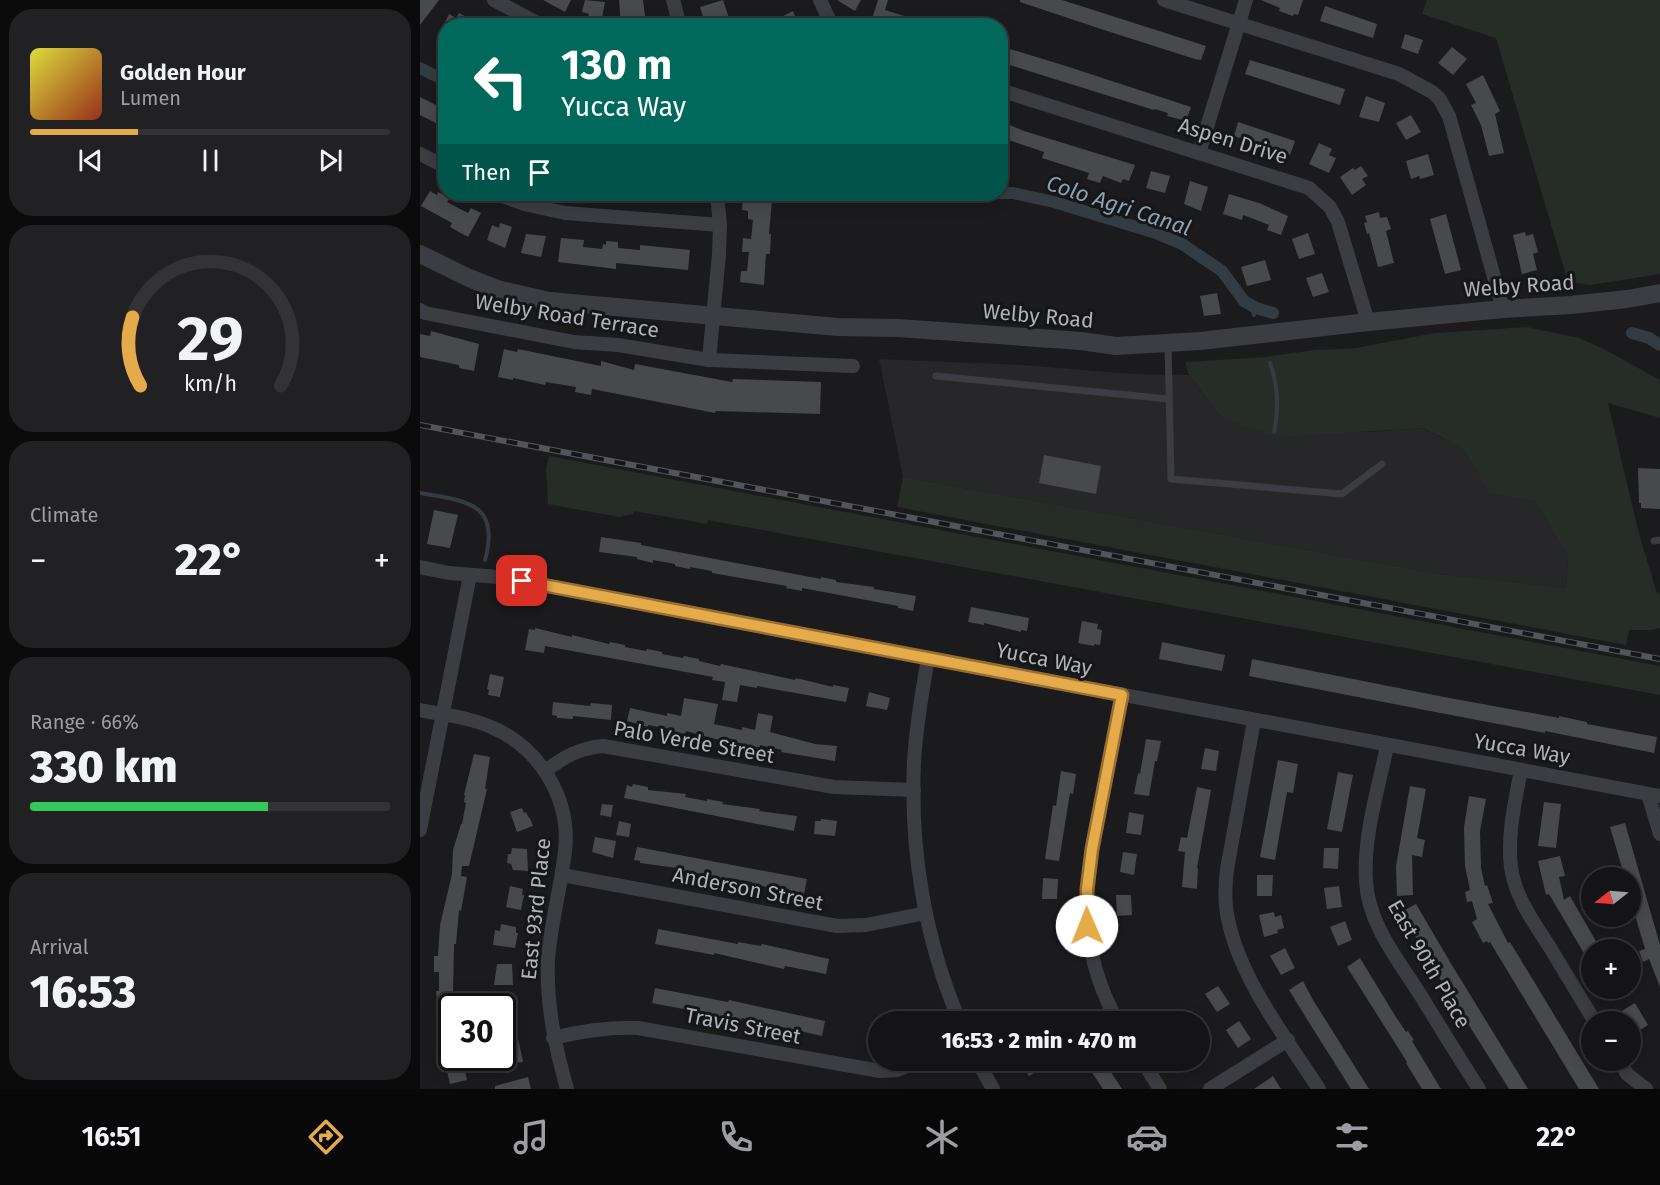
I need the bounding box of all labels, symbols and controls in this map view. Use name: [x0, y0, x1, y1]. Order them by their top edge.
text: 130 m: [561, 40, 672, 90]
icon: left: [462, 42, 540, 120]
text: Golden Hour: [120, 59, 246, 86]
text: Lumen: [120, 86, 181, 110]
text: Yucca Way: [561, 91, 686, 123]
street label: Aspen Drive: [1175, 112, 1291, 170]
icon: previous: [74, 144, 107, 177]
icon: pause: [194, 144, 227, 177]
icon: next: [314, 144, 347, 177]
icon: arrive: [523, 156, 556, 189]
text: Then: [462, 159, 511, 186]
water label: Colo Agri Canal: [1043, 169, 1195, 242]
street label: Welby Road: [1463, 269, 1575, 303]
street label: Welby Road Terrace: [473, 289, 661, 343]
street label: Welby Road: [981, 298, 1095, 334]
text: 29: [177, 302, 243, 377]
text: km/h: [183, 371, 237, 397]
text: Climate: [30, 503, 98, 527]
text: 22°: [175, 533, 245, 587]
text: −: [30, 541, 47, 581]
text: +: [374, 541, 390, 581]
pin: [496, 555, 547, 606]
icon: arrive: [505, 564, 538, 597]
street label: Yucca Way: [994, 637, 1095, 681]
text: Range · 66%: [30, 710, 139, 734]
street label: Palo Verde Street: [612, 715, 777, 769]
street label: Yucca Way: [1472, 728, 1573, 770]
text: 330 km: [30, 740, 178, 794]
street label: East 93rd Place: [516, 837, 556, 981]
street label: Anderson Street: [670, 862, 826, 916]
north arrow: [1581, 867, 1641, 927]
map controls: [1581, 867, 1641, 1071]
position arrow: [1055, 894, 1119, 958]
street label: East 90th Place: [1382, 895, 1476, 1033]
text: Arrival: [30, 935, 89, 959]
button: +: [1581, 939, 1641, 999]
text: 16:53: [30, 965, 136, 1019]
speed limit sign: 30: [438, 993, 516, 1071]
street label: Travis Street: [683, 1002, 803, 1050]
button: −: [1581, 1011, 1641, 1071]
text: 16:53 · 2 min · 470 m: [941, 1027, 1137, 1054]
icon: directions: [305, 1116, 347, 1158]
icon: music: [510, 1116, 552, 1158]
icon: phone: [715, 1116, 757, 1158]
icon: climate: [921, 1116, 963, 1158]
icon: car: [1126, 1116, 1168, 1158]
icon: filters: [1331, 1116, 1373, 1158]
text: 16:51: [82, 1121, 142, 1153]
text: 22°: [1536, 1121, 1578, 1153]

